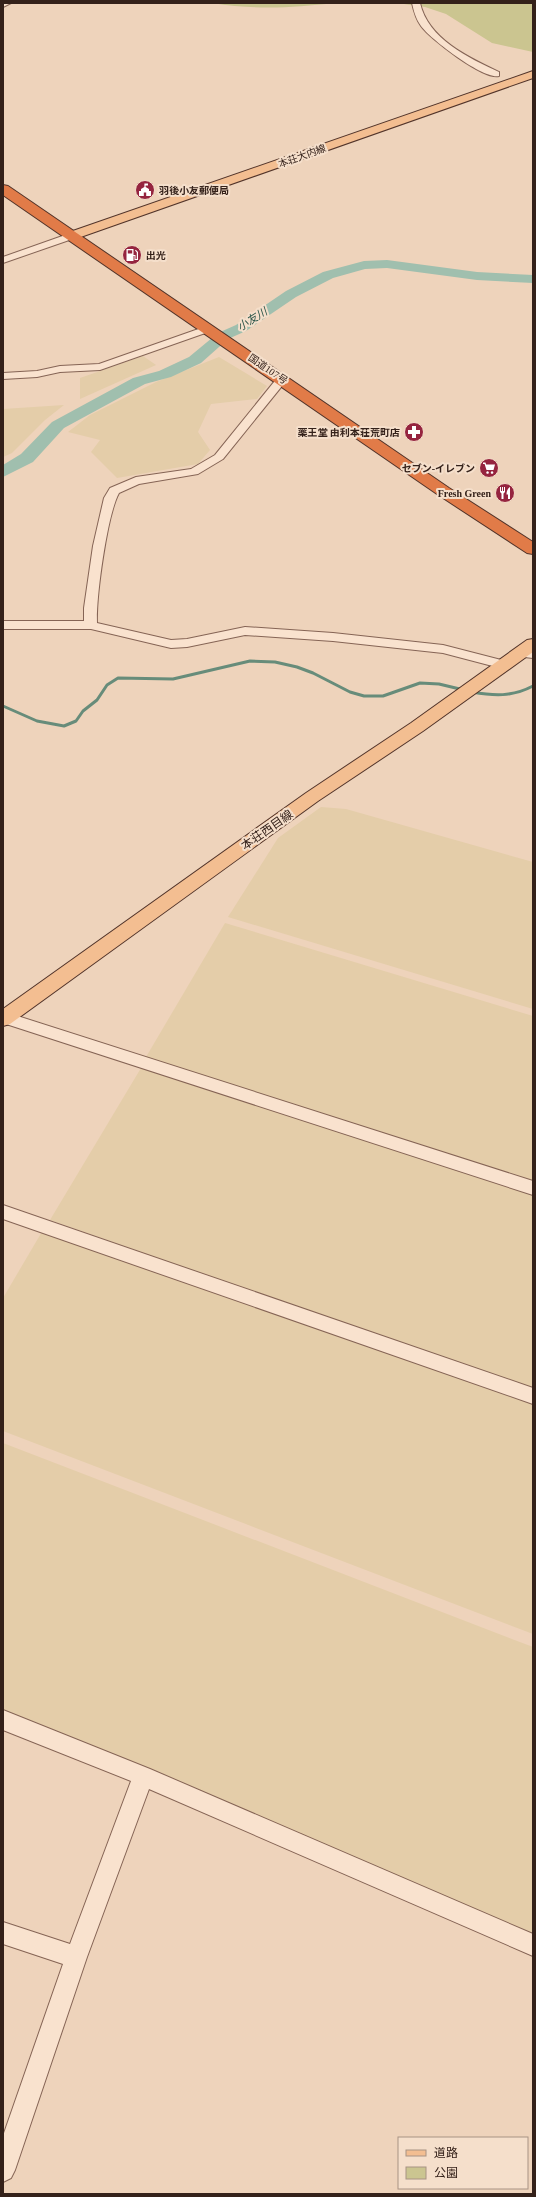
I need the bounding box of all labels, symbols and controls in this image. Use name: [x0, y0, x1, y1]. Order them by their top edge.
street label: 本荘大内線: [277, 142, 327, 170]
public building icon: 羽後小友郵便局: [134, 179, 156, 201]
place label: 羽後小友郵便局: [158, 185, 229, 196]
fuel station icon: 出光: [121, 244, 143, 266]
place label: 出光: [146, 250, 166, 261]
water label: 小友川: [235, 305, 270, 333]
street label: 国道107号: [246, 352, 290, 386]
pharmacy icon: 薬王堂 由利本荘荒町店: [403, 421, 425, 443]
place label: 薬王堂 由利本荘荒町店: [298, 427, 400, 438]
supermarket icon: セブン-イレブン: [478, 457, 500, 479]
place label: セブン-イレブン: [402, 463, 475, 474]
restaurant icon: Fresh Green: [494, 482, 516, 504]
place label: Fresh Green: [438, 488, 491, 499]
street label: 本荘西目線: [238, 807, 296, 853]
legend: [398, 2137, 528, 2189]
text: 道路: [434, 2146, 458, 2160]
text: 公園: [434, 2166, 458, 2180]

